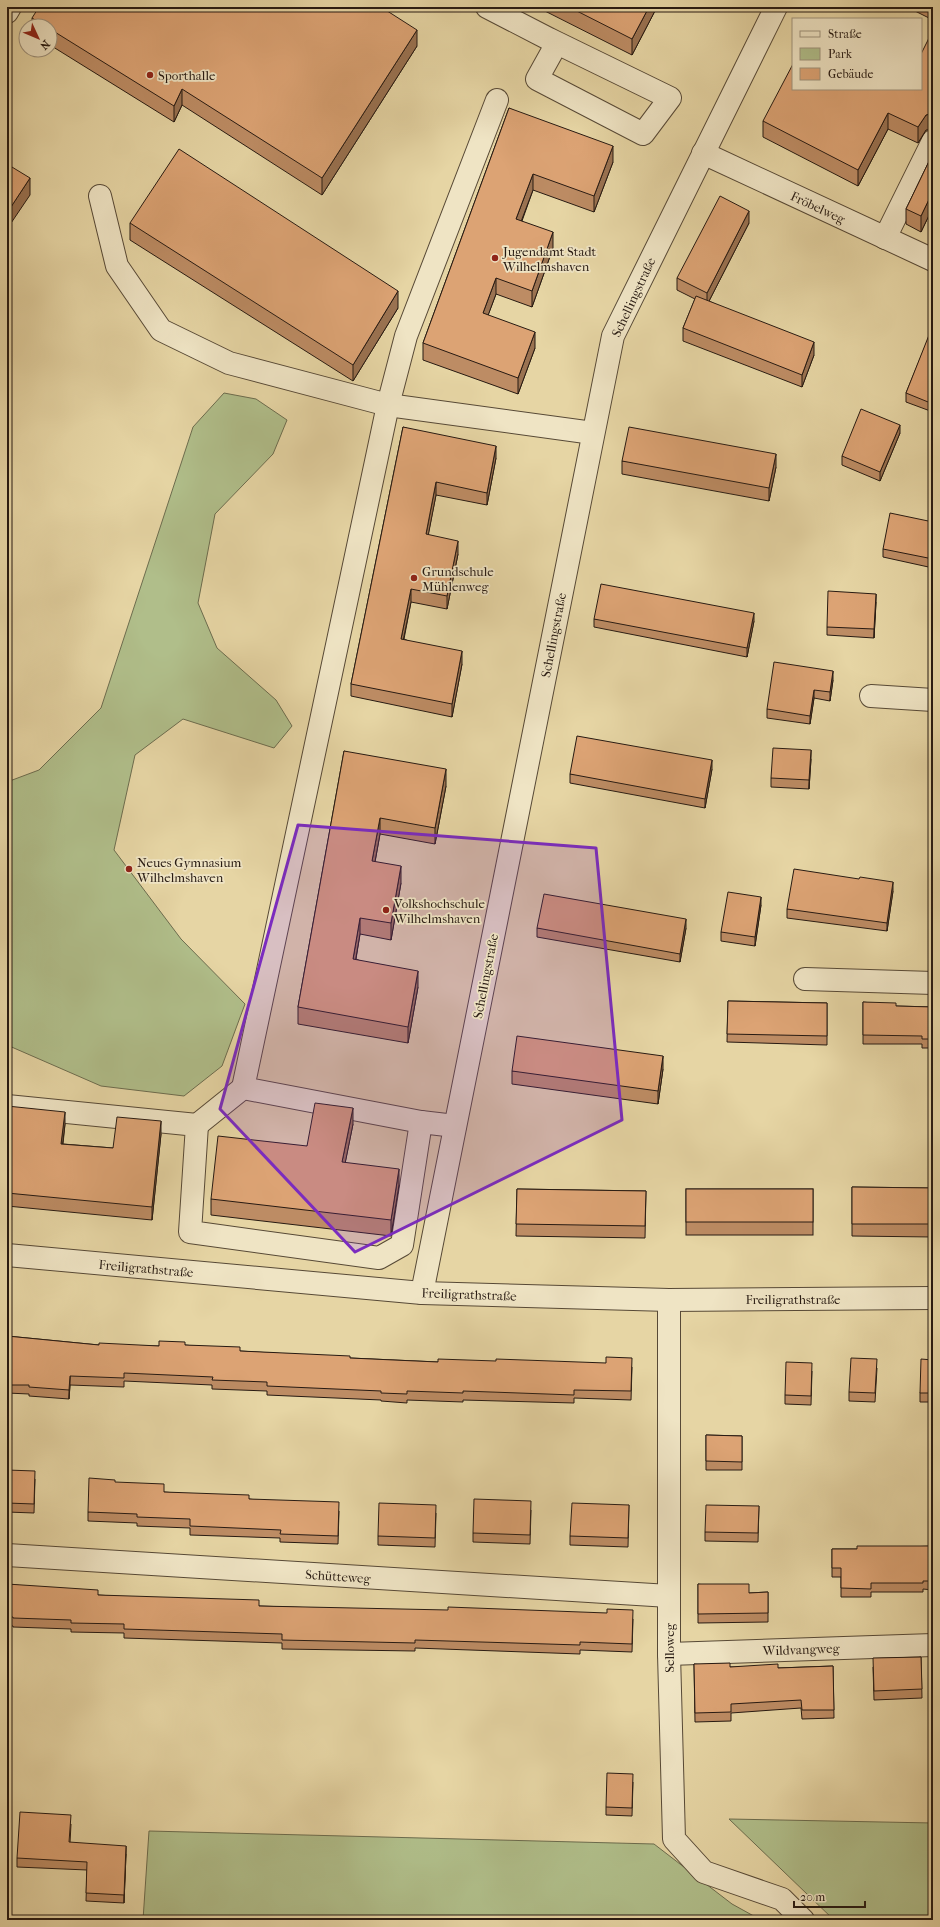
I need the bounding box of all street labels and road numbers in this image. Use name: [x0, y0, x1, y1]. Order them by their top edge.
street label: Fröbelweg: [788, 188, 848, 227]
street label: Schellingstraße: [608, 255, 659, 339]
street label: Schellingstraße: [538, 591, 569, 679]
street label: Schellingstraße: [470, 932, 501, 1020]
street label: Freiligrathstraße: [98, 1257, 195, 1280]
street label: Freiligrathstraße: [421, 1285, 517, 1304]
street label: Freiligrathstraße: [745, 1292, 841, 1307]
street label: Schütteweg: [305, 1567, 372, 1586]
street label: Selloweg: [662, 1622, 677, 1673]
street label: Wildvangweg: [761, 1641, 841, 1658]

